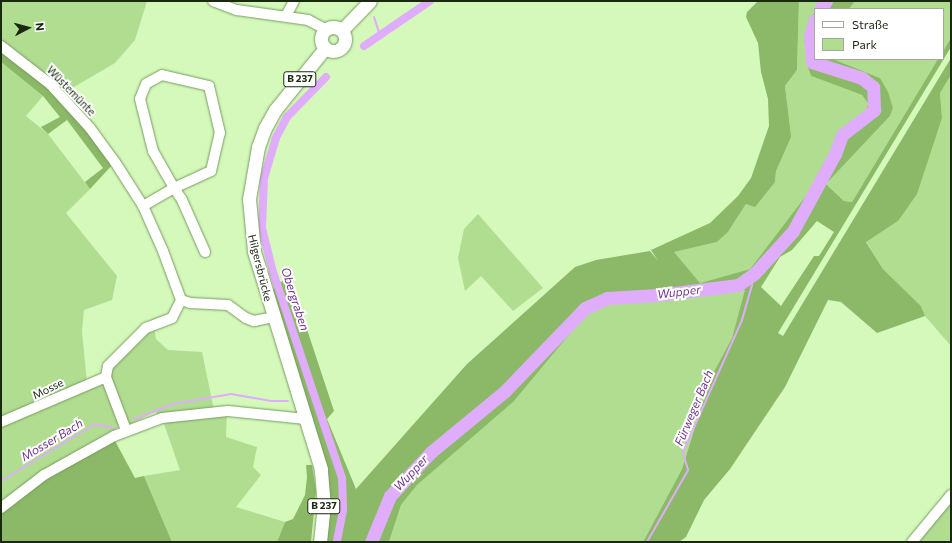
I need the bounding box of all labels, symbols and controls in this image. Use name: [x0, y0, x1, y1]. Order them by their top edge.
north arrow: [8, 8, 48, 48]
legend: [814, 8, 944, 60]
text: Straße: [852, 17, 888, 31]
text: N: [34, 22, 47, 31]
text: Park: [852, 37, 877, 51]
street label: Wüstemünte: [44, 63, 98, 119]
road number: B 237: [283, 71, 317, 87]
street label: Hilgersbrücke: [245, 233, 275, 303]
water label: Obergraben: [278, 265, 312, 333]
water label: Wupper: [656, 282, 702, 302]
water label: Fürweger Bach: [672, 368, 716, 448]
street label: Mosse: [30, 376, 66, 402]
water label: Mosser Bach: [18, 416, 86, 464]
water label: Wupper: [391, 452, 431, 494]
road number: B 237: [307, 498, 341, 514]

